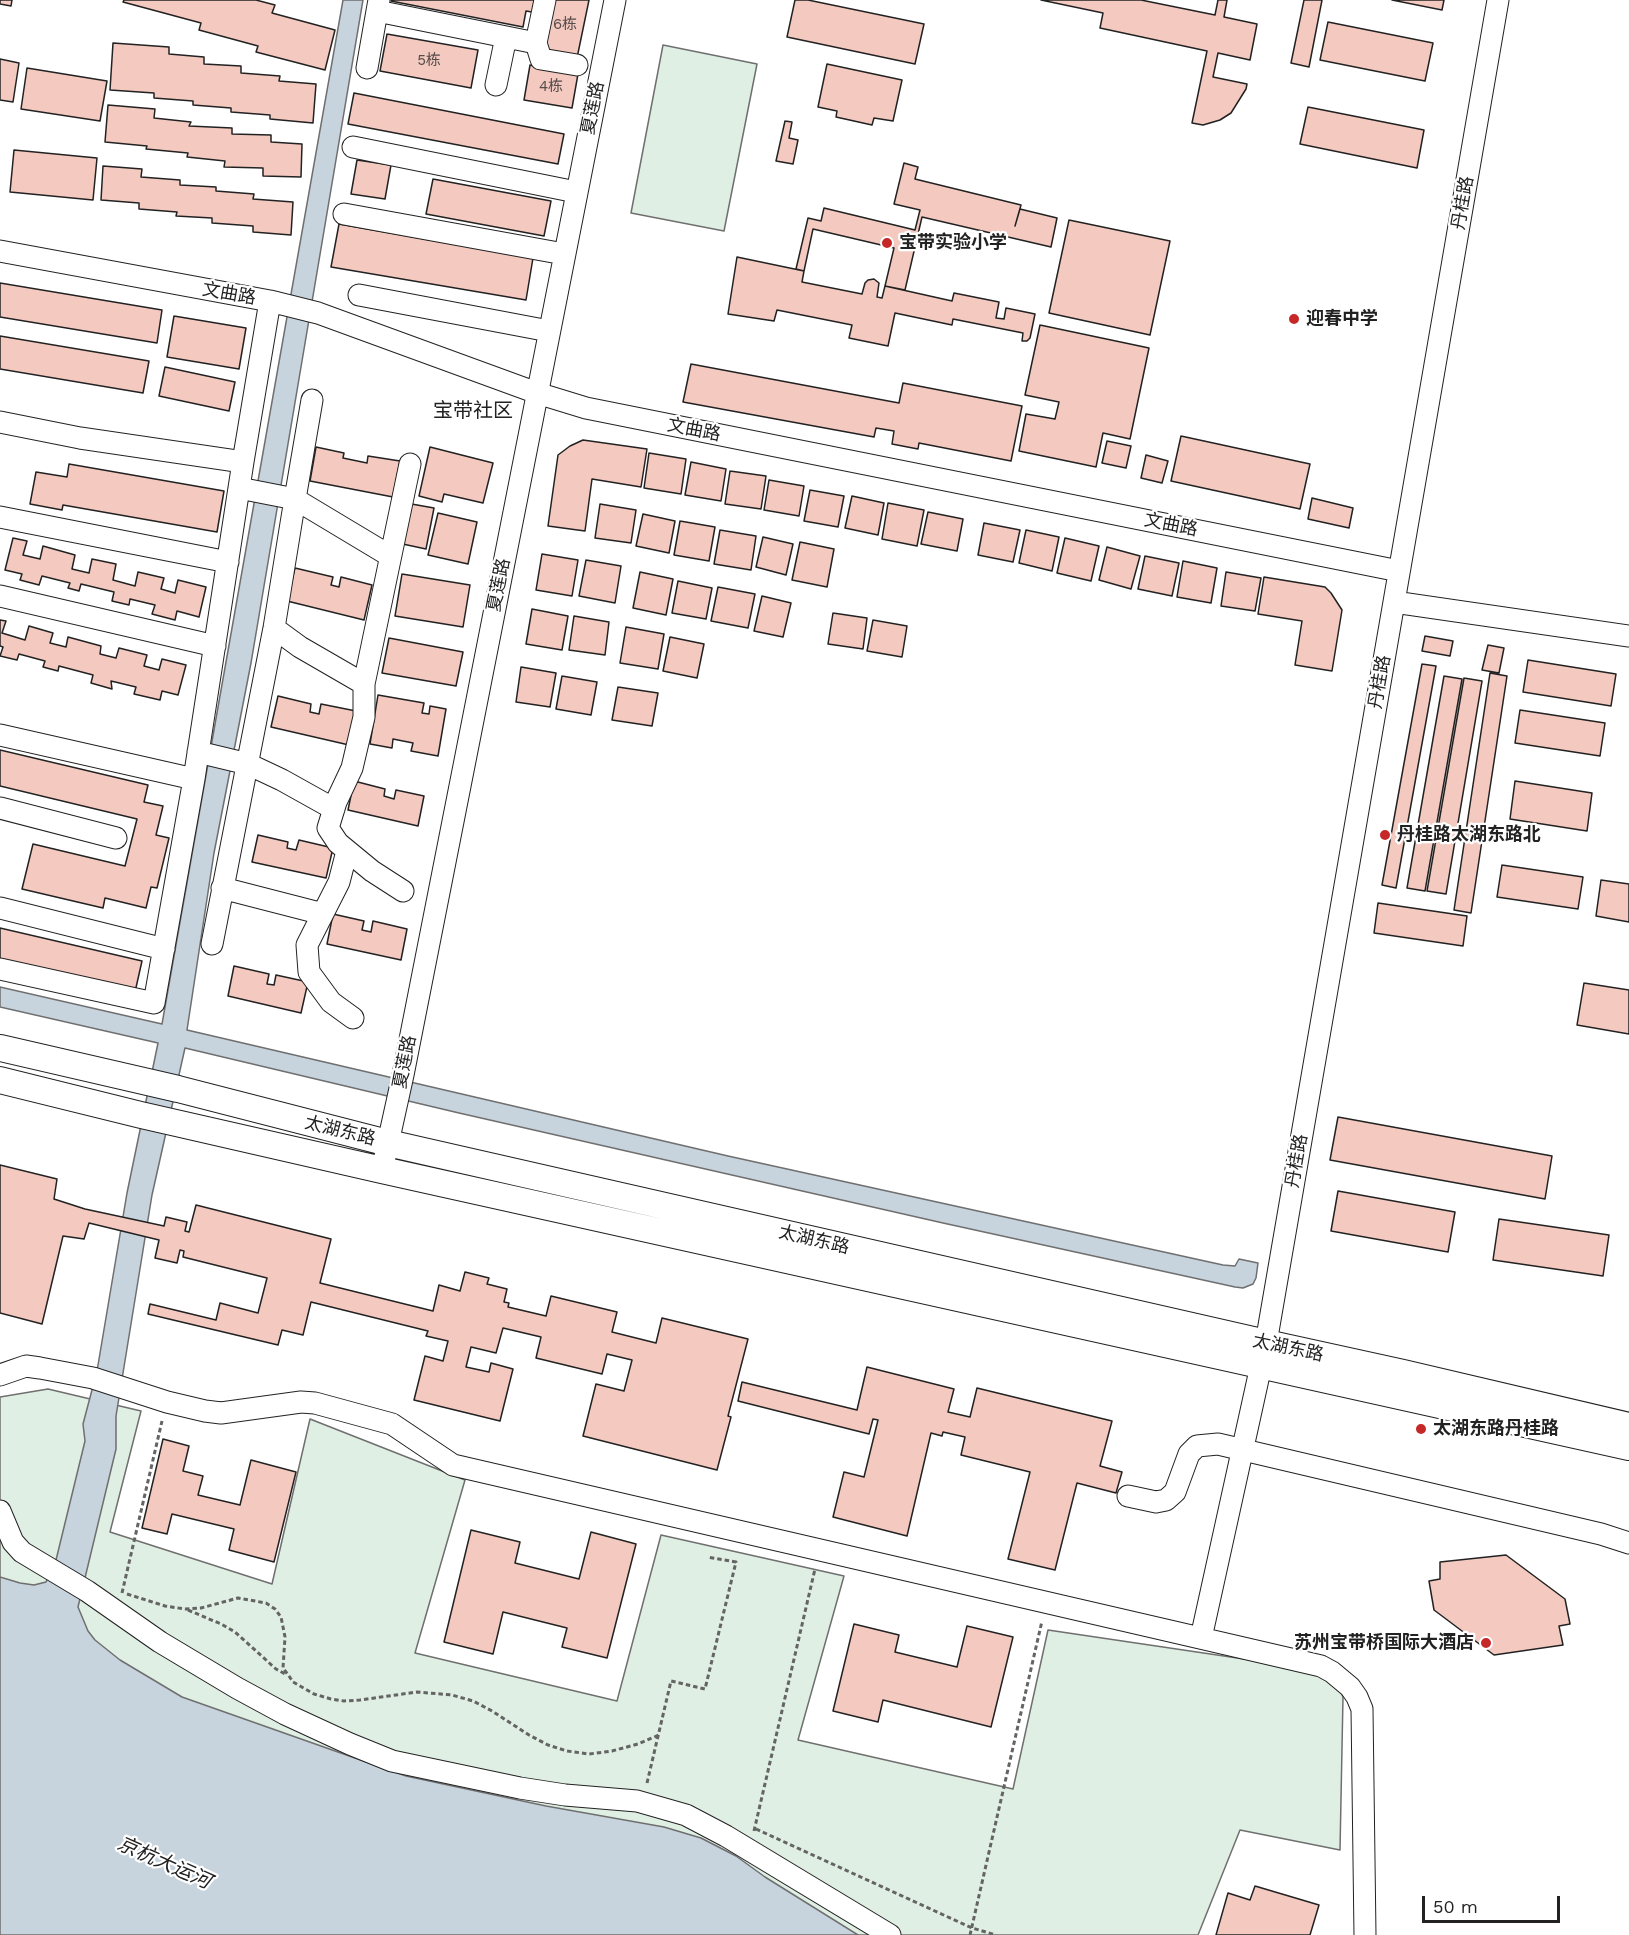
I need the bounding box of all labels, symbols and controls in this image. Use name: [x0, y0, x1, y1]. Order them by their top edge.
house number: 6栋: [553, 16, 577, 34]
house number: 5栋: [417, 52, 441, 70]
house number: 4栋: [539, 78, 563, 96]
street label: 夏莲路: [577, 79, 609, 137]
street label: 丹桂路: [1448, 175, 1478, 231]
place label: 宝带实验小学: [899, 232, 1007, 254]
marker: 宝带实验小学: [880, 236, 894, 250]
street label: 文曲路: [201, 279, 257, 309]
place label: 迎春中学: [1306, 308, 1378, 330]
marker: 迎春中学: [1287, 312, 1301, 326]
district label: 宝带社区: [433, 399, 513, 423]
street label: 文曲路: [665, 414, 723, 446]
street label: 文曲路: [1142, 509, 1200, 541]
street label: 夏莲路: [483, 556, 515, 614]
street label: 丹桂路: [1365, 654, 1395, 710]
place label: 丹桂路太湖东路北: [1397, 824, 1541, 846]
marker: 丹桂路太湖东路北: [1378, 828, 1392, 842]
street label: 夏莲路: [389, 1033, 421, 1091]
street label: 太湖东路: [302, 1112, 378, 1150]
street label: 丹桂路: [1282, 1133, 1312, 1189]
street label: 太湖东路: [776, 1221, 852, 1259]
street label: 太湖东路: [1251, 1330, 1325, 1366]
place label: 太湖东路丹桂路: [1433, 1418, 1559, 1440]
marker: 太湖东路丹桂路: [1414, 1422, 1428, 1436]
place label: 苏州宝带桥国际大酒店: [1294, 1632, 1474, 1654]
marker: 苏州宝带桥国际大酒店: [1479, 1636, 1493, 1650]
water label: 京杭大运河: [113, 1832, 215, 1894]
scale bar: [1425, 1884, 1563, 1922]
text: 50 m: [1433, 1896, 1478, 1917]

